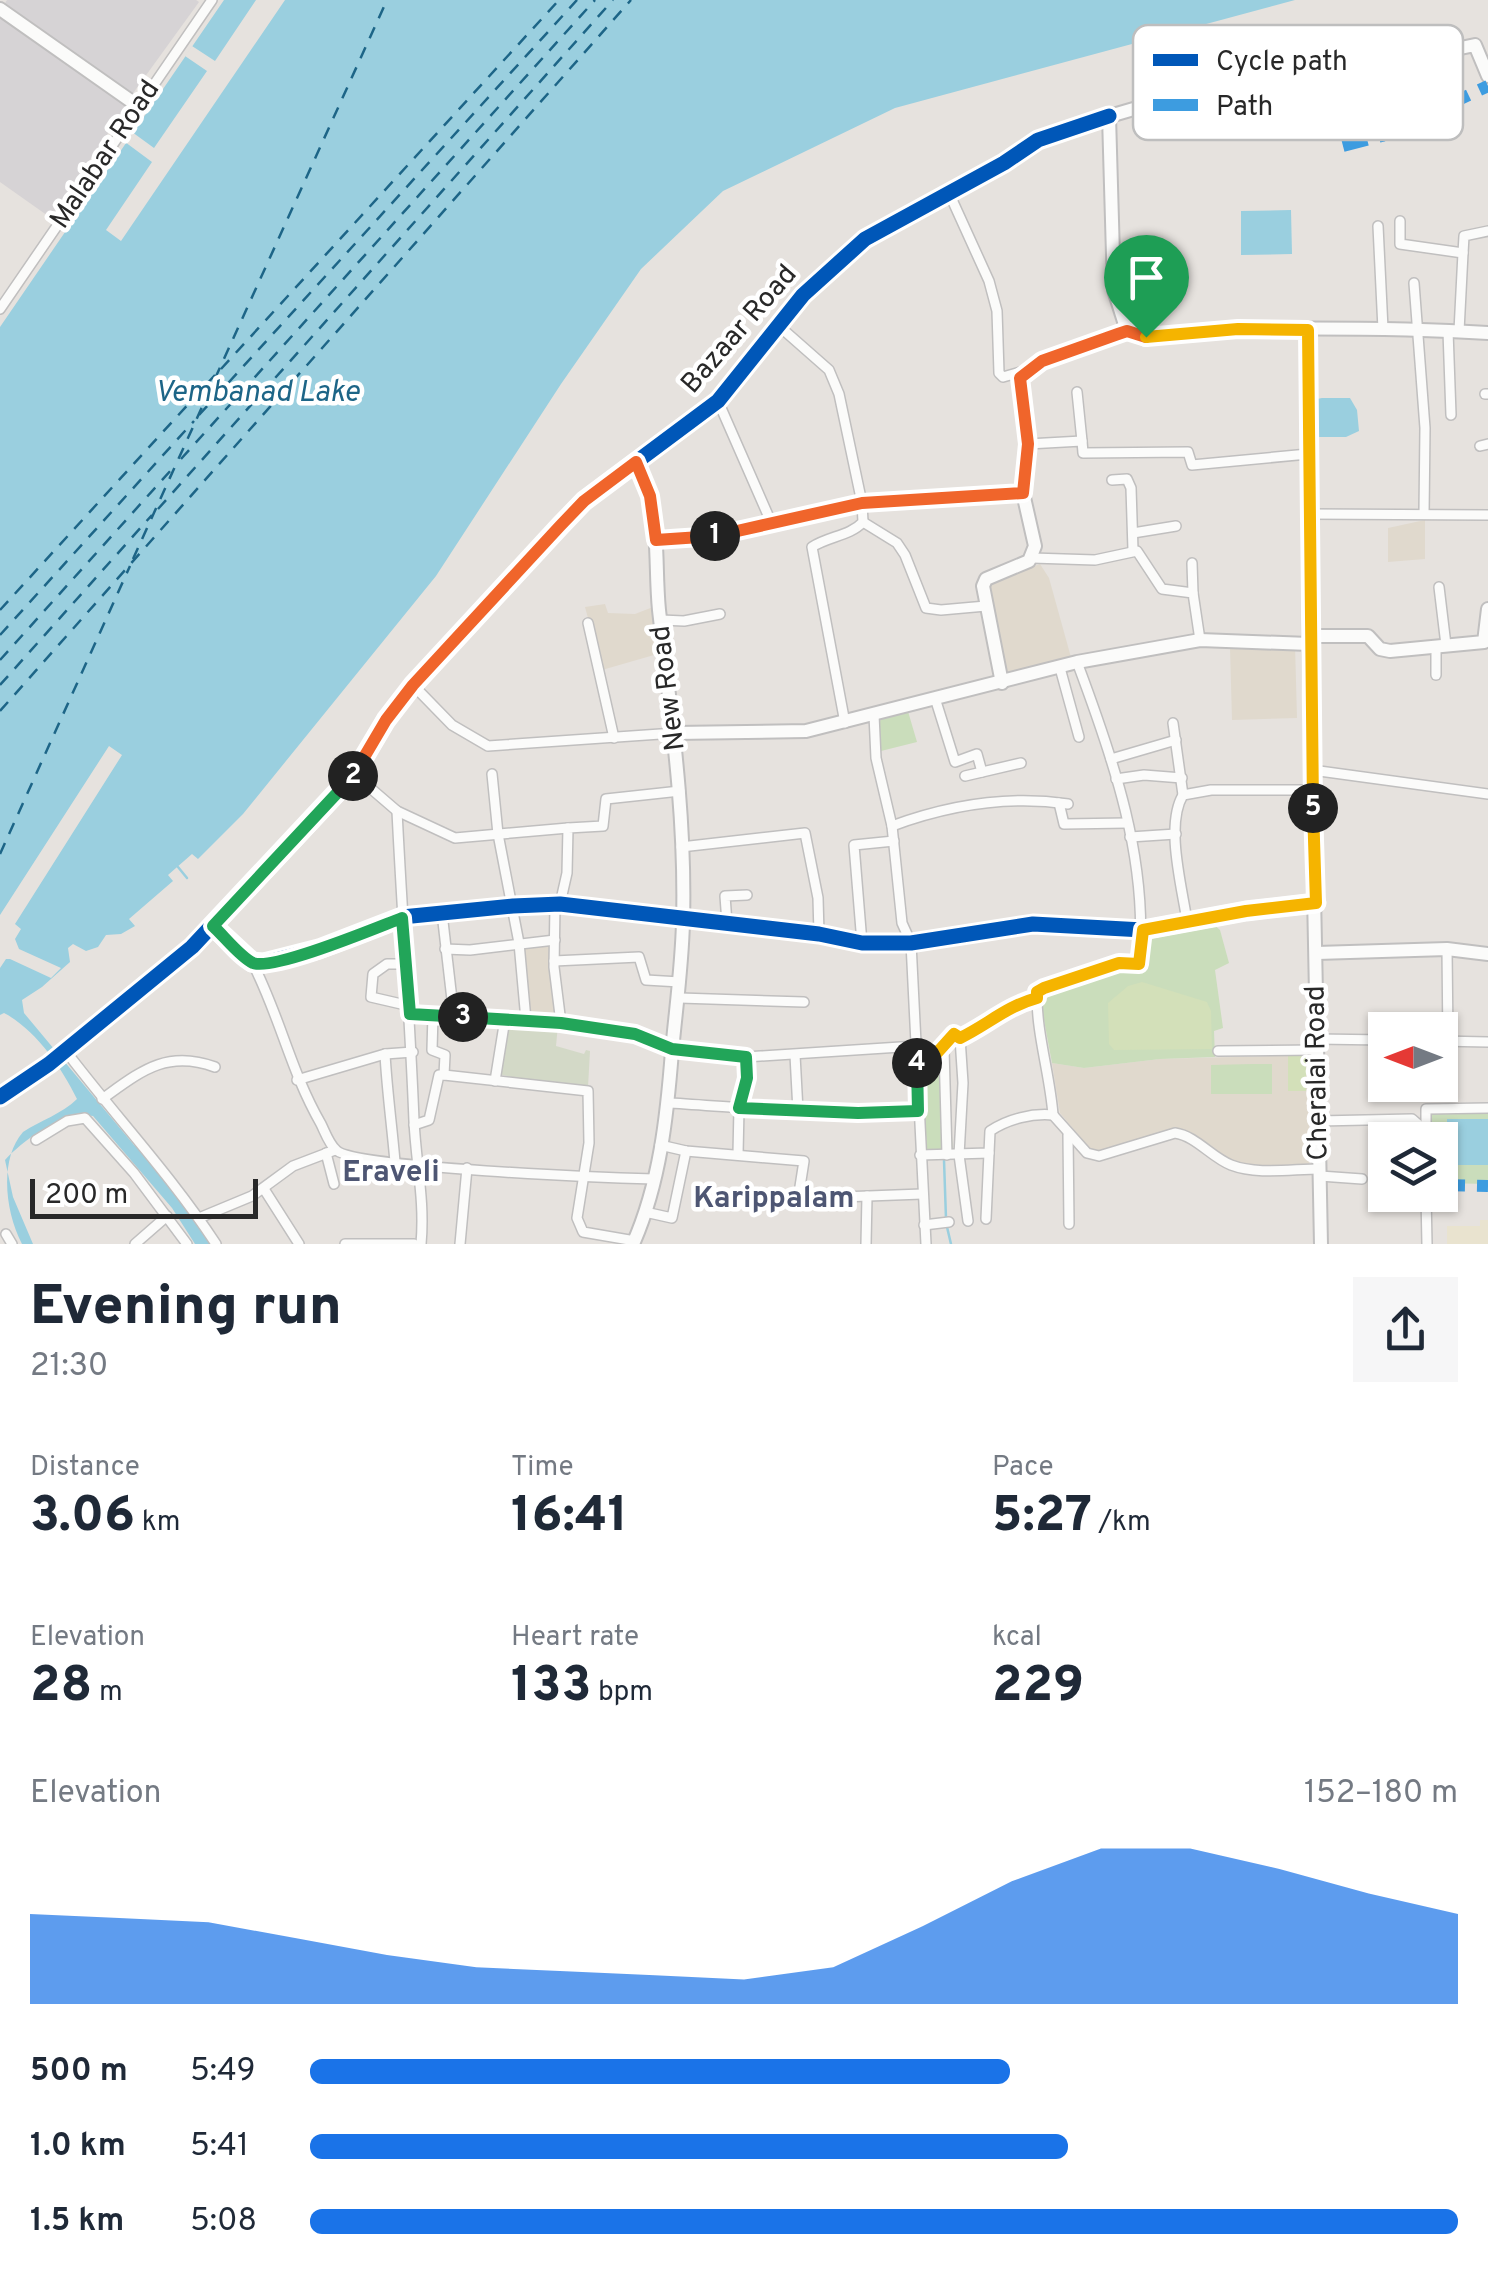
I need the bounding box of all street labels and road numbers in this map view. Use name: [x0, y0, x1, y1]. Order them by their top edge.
street label: Malabar Road: [43, 74, 169, 236]
street label: Bazaar Road: [674, 258, 806, 402]
street label: New Road: [643, 623, 695, 753]
street label: Cheralai Road: [1298, 985, 1338, 1161]

